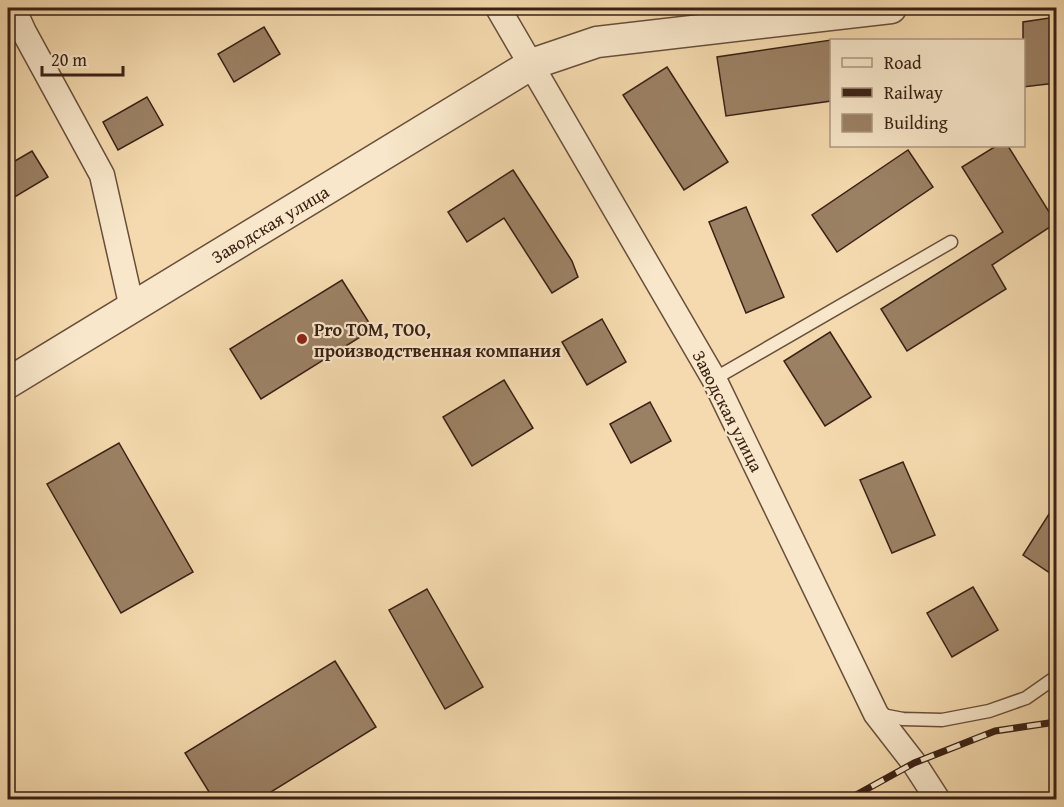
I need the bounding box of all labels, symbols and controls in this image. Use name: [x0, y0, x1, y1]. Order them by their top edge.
scale bar: [42, 39, 123, 77]
legend: [830, 39, 1025, 147]
text: 20 m: [51, 46, 87, 73]
text: Road: [884, 49, 922, 76]
text: Railway: [884, 79, 943, 106]
text: Building: [884, 109, 948, 136]
street label: Заводская улица: [206, 178, 334, 270]
place label: Pro TOM, ТОО, производственная компания: [314, 316, 561, 364]
marker: Pro TOM, ТОО, производственная компания: [295, 332, 309, 346]
street label: Заводская улица: [686, 346, 770, 477]

